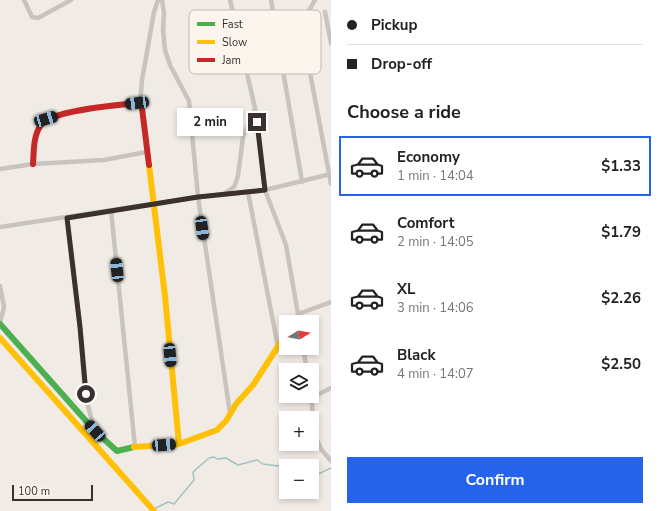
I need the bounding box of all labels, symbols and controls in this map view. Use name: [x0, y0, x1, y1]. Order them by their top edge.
legend: [189, 10, 321, 74]
text: Pickup: [371, 15, 417, 35]
text: Fast: [222, 17, 243, 32]
text: Slow: [222, 35, 247, 50]
text: Jam: [221, 53, 241, 68]
text: Drop-off: [371, 54, 432, 74]
car: [124, 96, 150, 110]
text: Choose a ride: [347, 100, 461, 124]
callout: 2 min: [177, 108, 243, 136]
car: [33, 110, 59, 128]
text: 2 min: [193, 113, 227, 131]
route end: [248, 113, 266, 131]
text: Economy: [397, 147, 460, 167]
icon: car: [349, 148, 385, 184]
text: $1.33: [601, 156, 641, 176]
text: 1 min · 14:04: [397, 167, 473, 185]
text: Comfort: [397, 213, 454, 233]
icon: car: [349, 214, 385, 250]
car: [194, 215, 210, 241]
text: $1.79: [601, 222, 641, 242]
text: 2 min · 14:05: [397, 233, 473, 251]
car: [110, 257, 124, 283]
text: XL: [397, 279, 416, 299]
icon: car: [349, 280, 385, 316]
text: $2.26: [601, 288, 641, 308]
text: 3 min · 14:06: [397, 299, 473, 317]
north arrow: [279, 315, 319, 355]
map controls: [279, 315, 319, 499]
car: [163, 343, 177, 367]
text: Black: [397, 345, 435, 365]
icon: car: [349, 346, 385, 382]
text: $2.50: [601, 354, 641, 374]
button: layers: [279, 363, 319, 403]
text: 4 min · 14:07: [397, 365, 473, 383]
route start: [77, 385, 95, 403]
button: +: [279, 411, 319, 451]
car: [83, 418, 107, 444]
car: [152, 438, 176, 452]
button: Confirm: [347, 457, 643, 503]
button: −: [279, 459, 319, 499]
scale bar: [12, 483, 93, 502]
text: 100 m: [18, 484, 50, 499]

